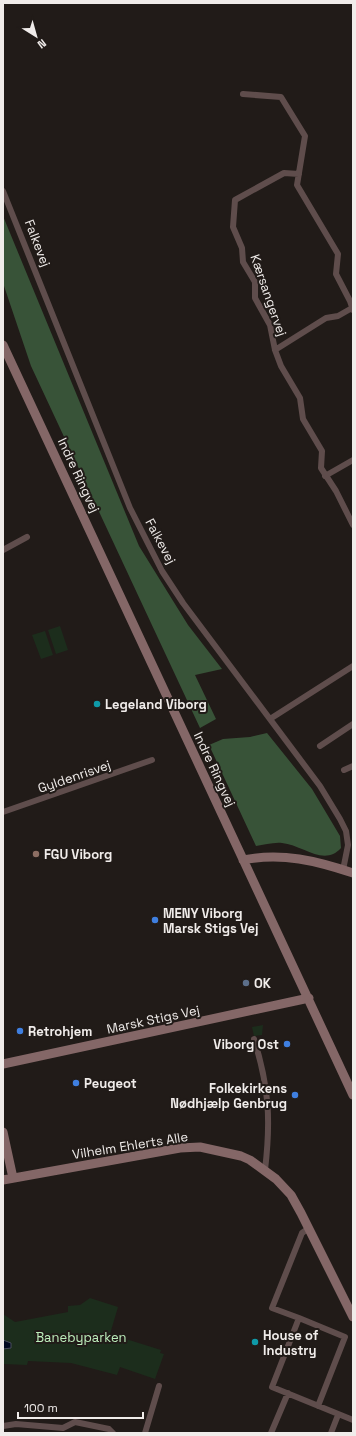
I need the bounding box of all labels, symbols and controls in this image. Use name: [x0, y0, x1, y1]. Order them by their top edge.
north arrow: [16, 16, 56, 56]
text: N: [35, 36, 49, 52]
street label: Falkevej: [21, 217, 54, 269]
street label: Kærsangervej: [247, 252, 290, 338]
street label: Indre Ringvej: [54, 435, 103, 515]
street label: Falkevej: [141, 515, 180, 567]
place label: Legeland Viborg: [105, 696, 207, 713]
marker: Legeland Viborg: [92, 699, 102, 709]
street label: Indre Ringvej: [190, 729, 239, 809]
street label: Gyldenrisvej: [35, 756, 113, 797]
place label: FGU Viborg: [44, 846, 112, 863]
marker: FGU Viborg: [31, 849, 41, 859]
place label: MENY Viborg Marsk Stigs Vej: [163, 905, 259, 937]
marker: MENY Viborg Marsk Stigs Vej: [150, 915, 160, 925]
place label: OK: [254, 975, 272, 992]
marker: OK: [241, 978, 251, 988]
street label: Marsk Stigs Vej: [105, 1001, 201, 1038]
place label: Retrohjem: [28, 1023, 92, 1040]
marker: Retrohjem: [15, 1026, 25, 1036]
place label: Viborg Ost: [213, 1036, 279, 1053]
marker: Viborg Ost: [282, 1039, 292, 1049]
place label: Peugeot: [84, 1075, 137, 1092]
marker: Peugeot: [71, 1078, 81, 1088]
place label: Folkekirkens Nødhjælp Genbrug: [170, 1080, 287, 1112]
marker: Folkekirkens Nødhjælp Genbrug: [290, 1090, 300, 1100]
street label: Vilhelm Ehlerts Alle: [71, 1128, 189, 1163]
place label: House of Industry: [263, 1327, 319, 1359]
park label: Banebyparken: [35, 1329, 127, 1346]
marker: House of Industry: [250, 1337, 260, 1347]
scale bar: [18, 1394, 143, 1420]
text: 100 m: [24, 1400, 58, 1416]

